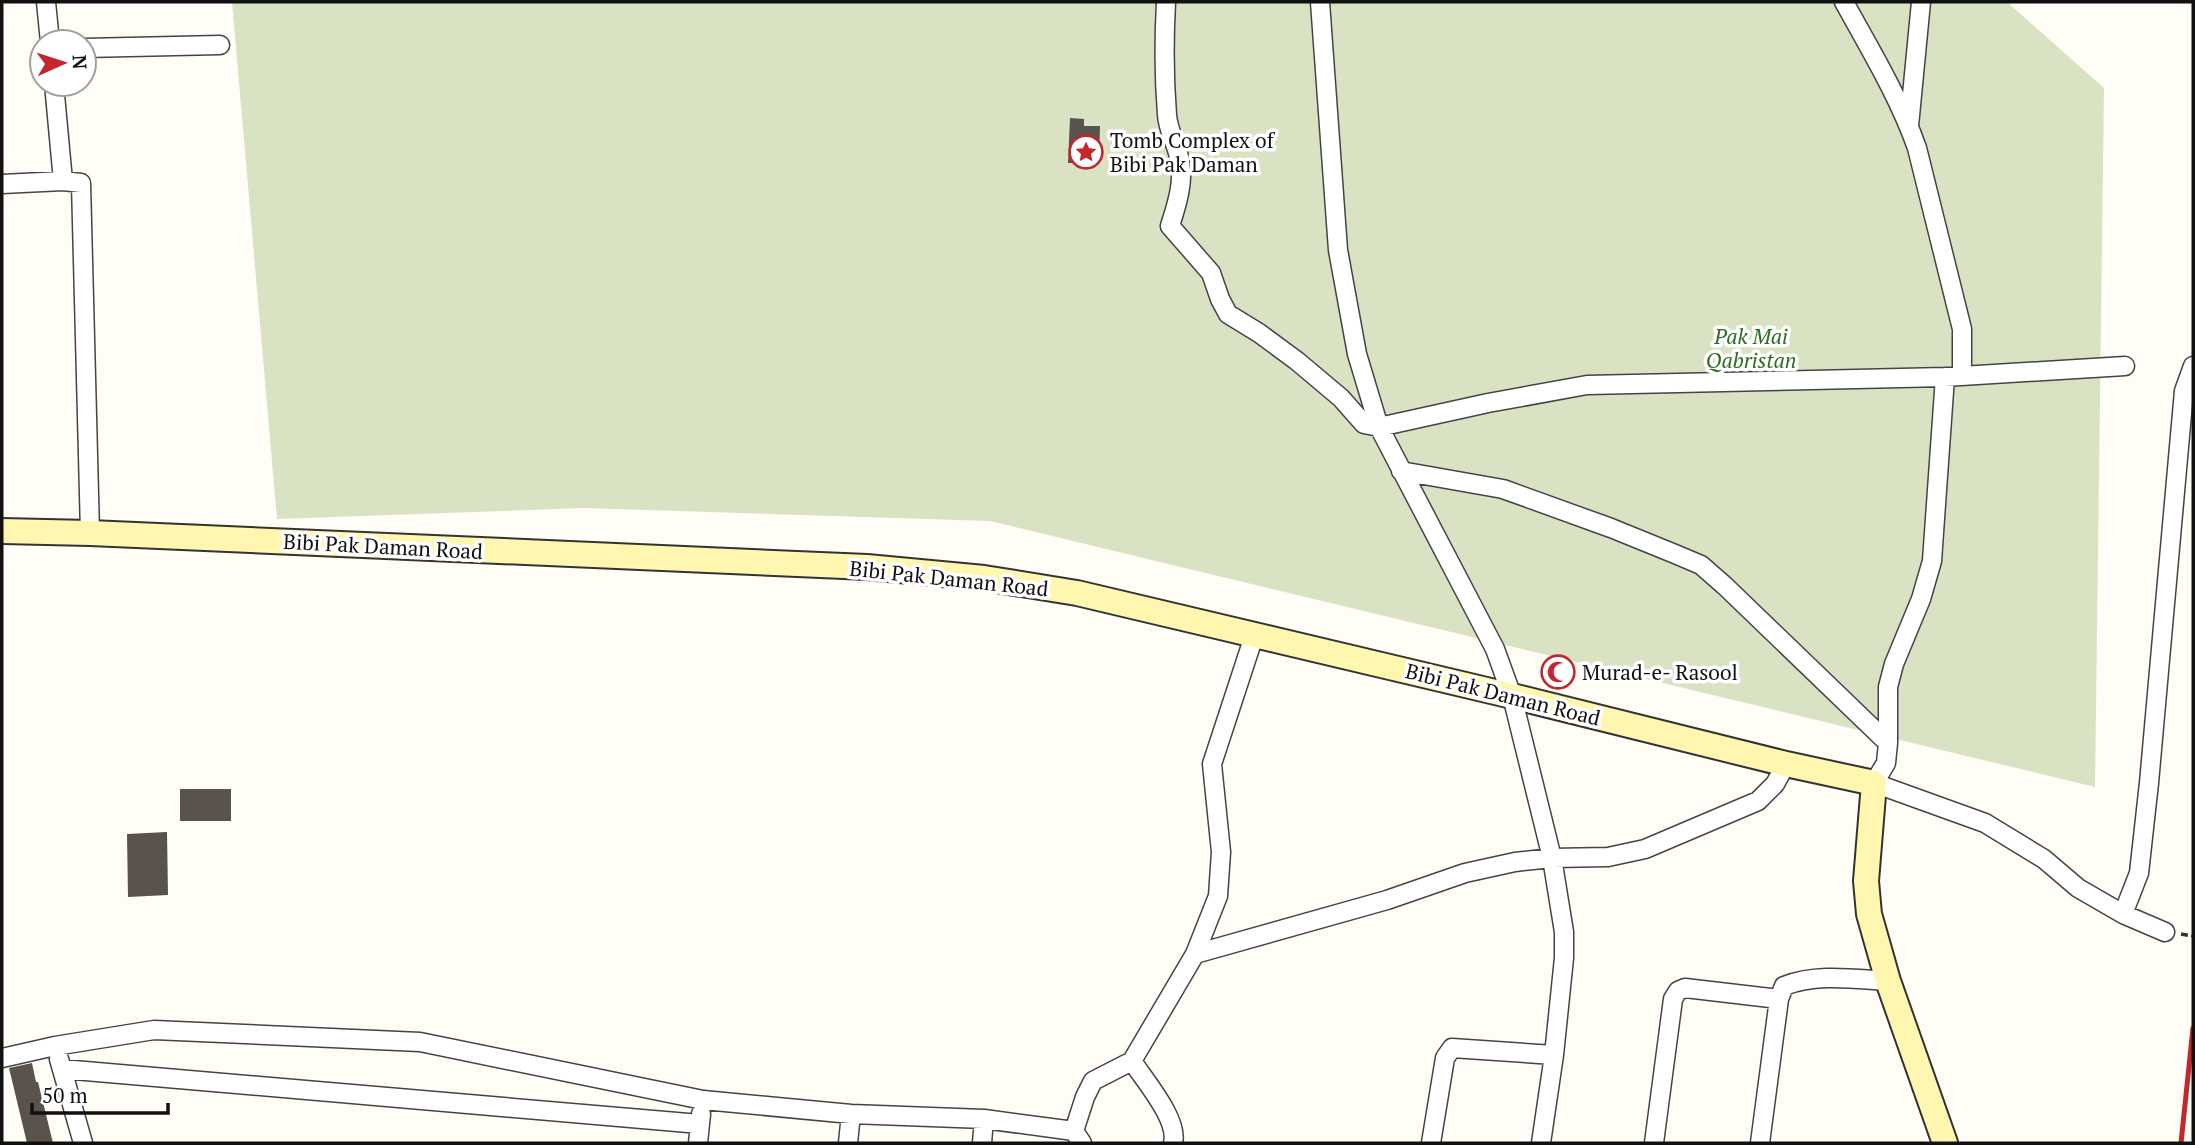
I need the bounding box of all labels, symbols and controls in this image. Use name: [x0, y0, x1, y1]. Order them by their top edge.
north arrow: [28, 28, 98, 98]
text: N: [68, 54, 93, 71]
place label: Tomb Complex of Bibi Pak Daman: [1110, 126, 1276, 178]
place icon: Tomb Complex of Bibi Pak Daman: [1067, 133, 1105, 171]
park label: Pak Mai Qabristan: [1706, 322, 1796, 374]
street label: Bibi Pak Daman Road: [283, 527, 484, 565]
street label: Bibi Pak Daman Road: [848, 554, 1050, 602]
mosque icon: Murad-e- Rasool: [1539, 653, 1577, 691]
street label: Bibi Pak Daman Road: [1403, 656, 1604, 732]
place label: Murad-e- Rasool: [1582, 658, 1738, 686]
scale bar: [32, 1072, 168, 1116]
text: 50 m: [42, 1081, 88, 1109]

